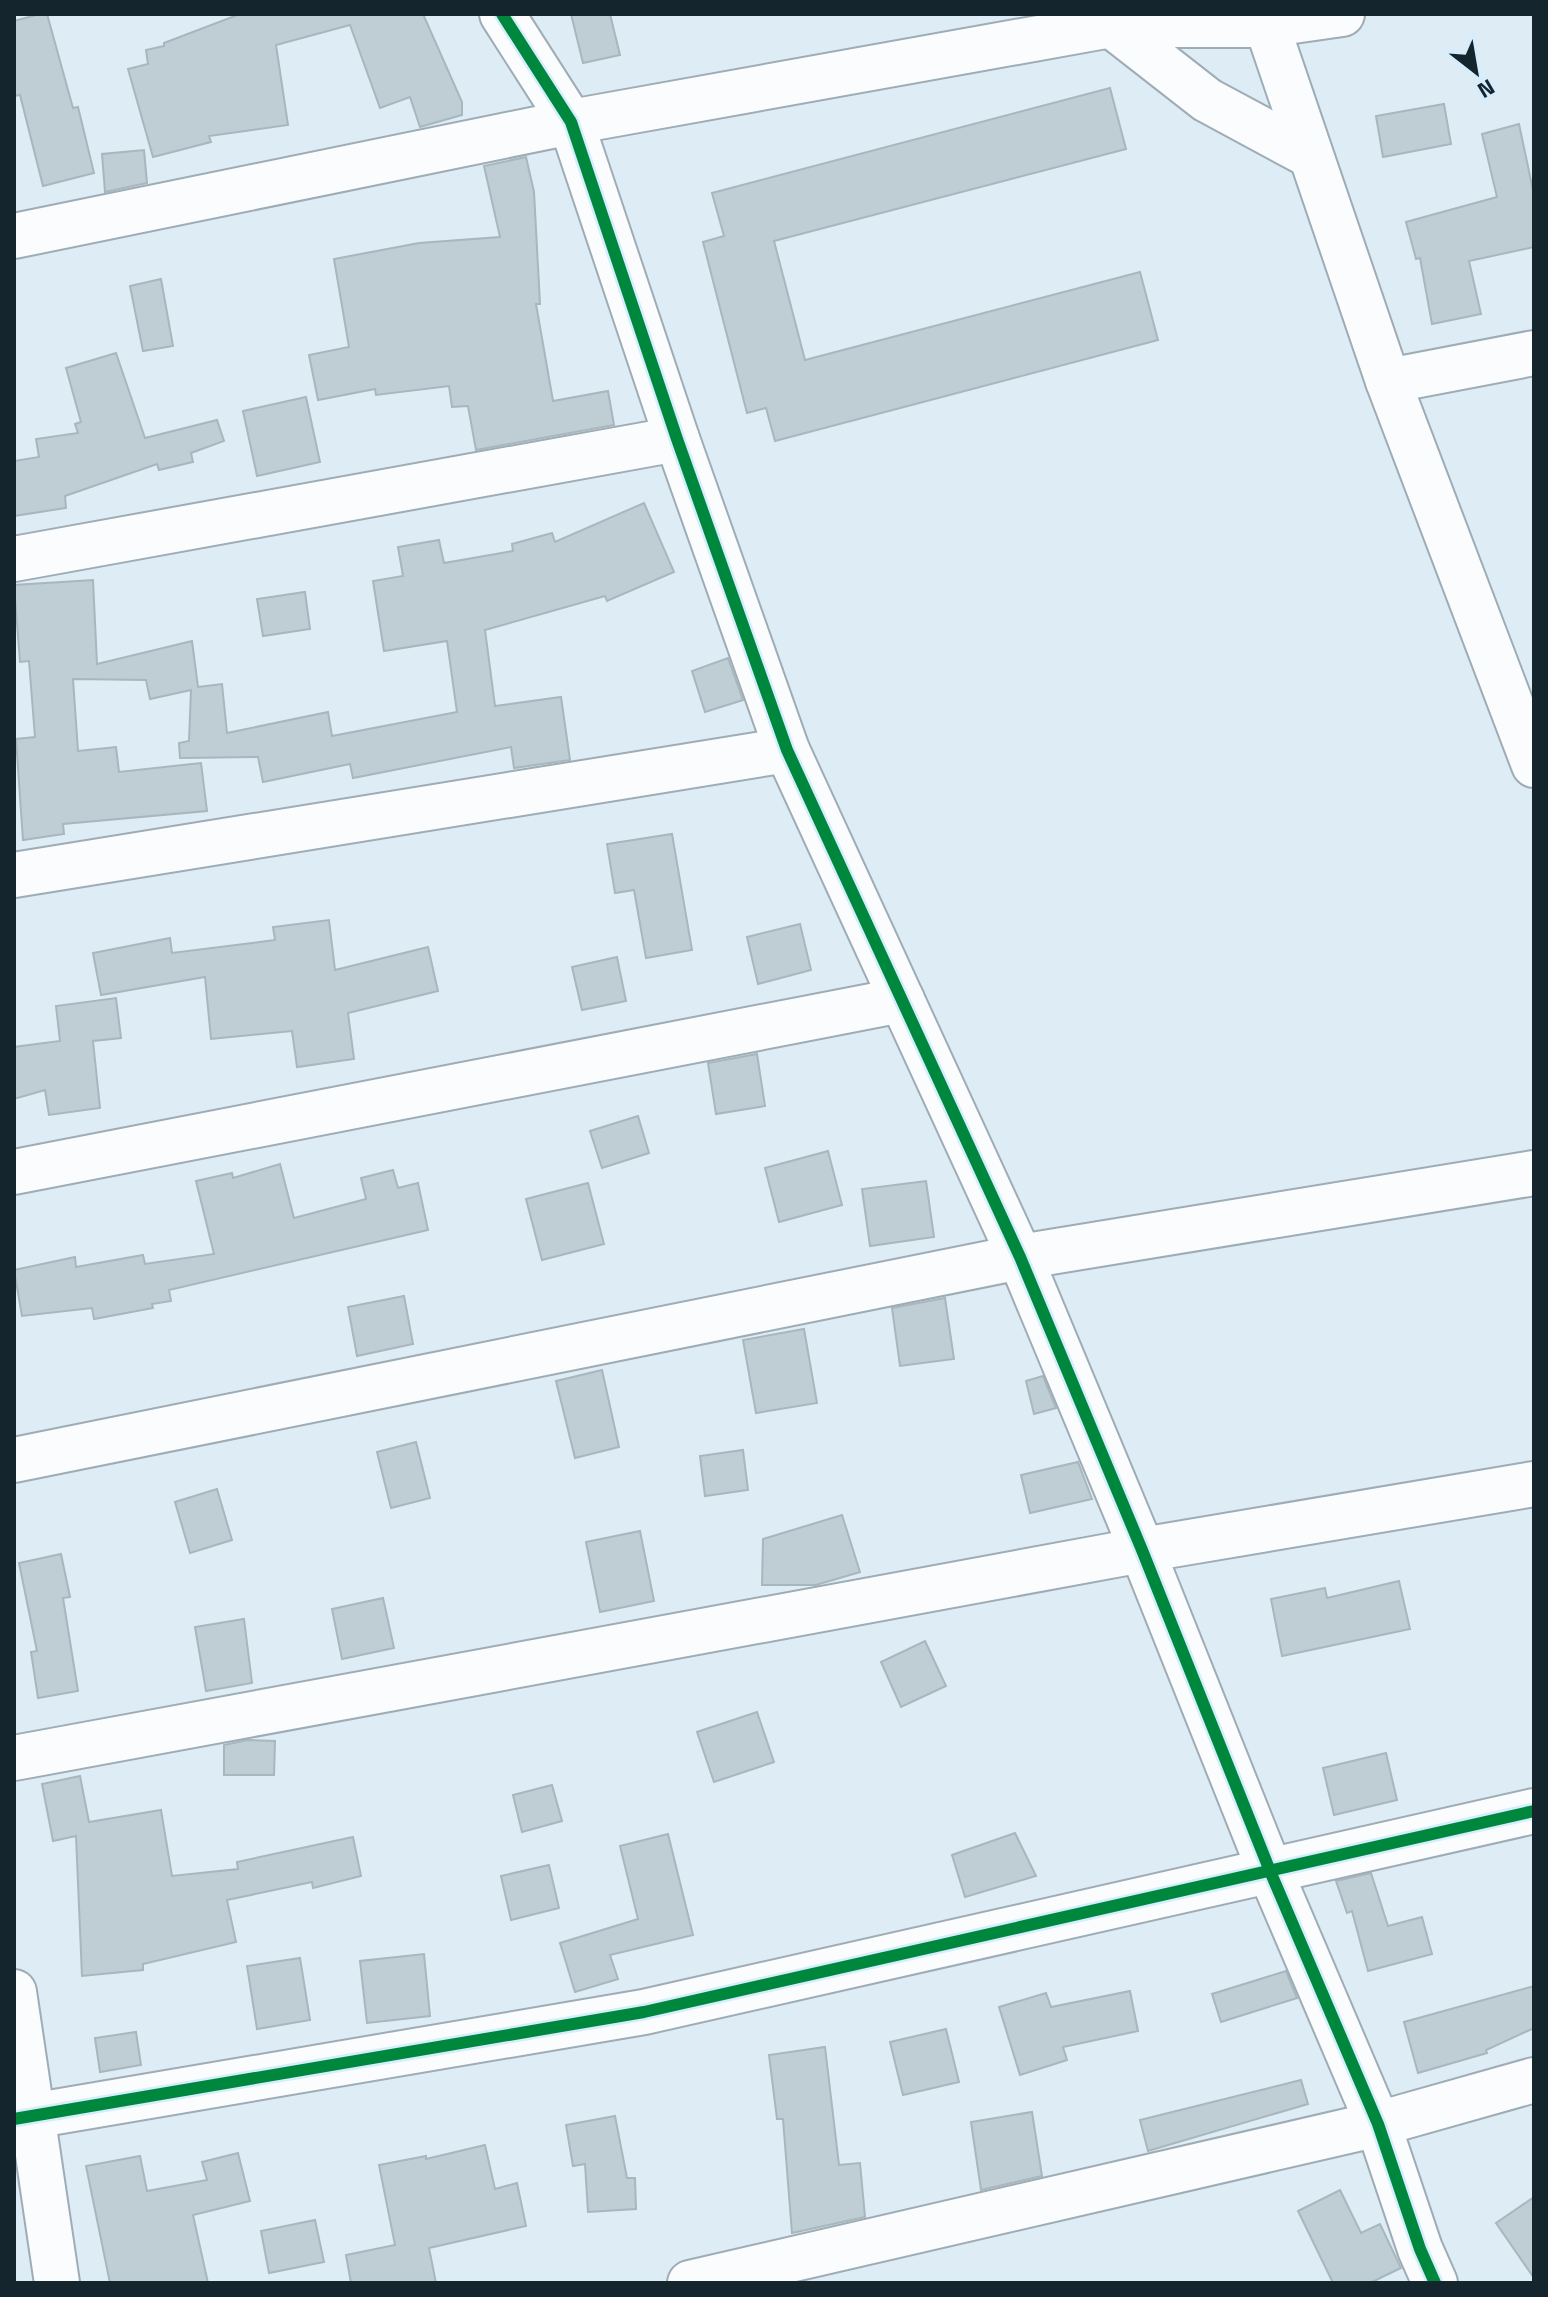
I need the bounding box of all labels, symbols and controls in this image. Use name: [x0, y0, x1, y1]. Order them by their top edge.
north arrow: [1436, 32, 1516, 112]
text: N: [1471, 71, 1502, 108]

